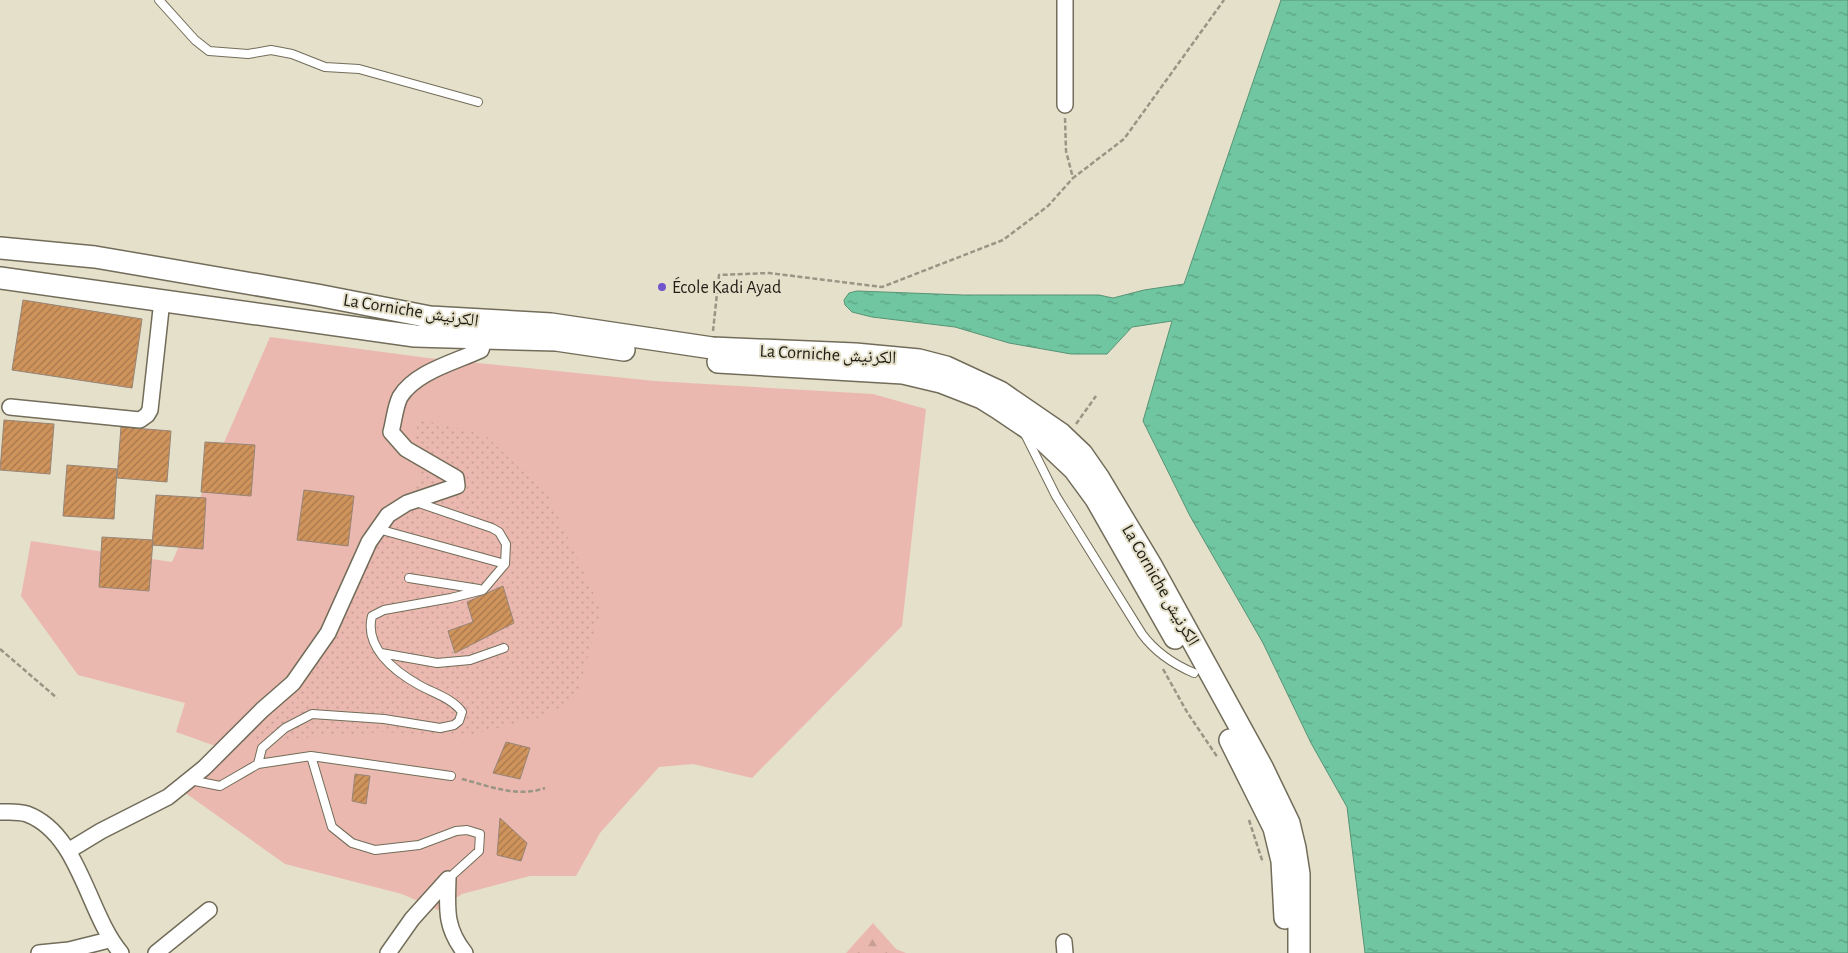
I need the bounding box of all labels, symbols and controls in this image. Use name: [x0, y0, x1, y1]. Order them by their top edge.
place label: École Kadi Ayad: [672, 276, 781, 297]
marker: École Kadi Ayad: [656, 281, 668, 293]
street label: La Corniche الكرنيش: [342, 291, 480, 332]
street label: La Corniche الكرنيش: [759, 342, 897, 369]
street label: La Corniche الكرنيش: [1117, 522, 1202, 650]

